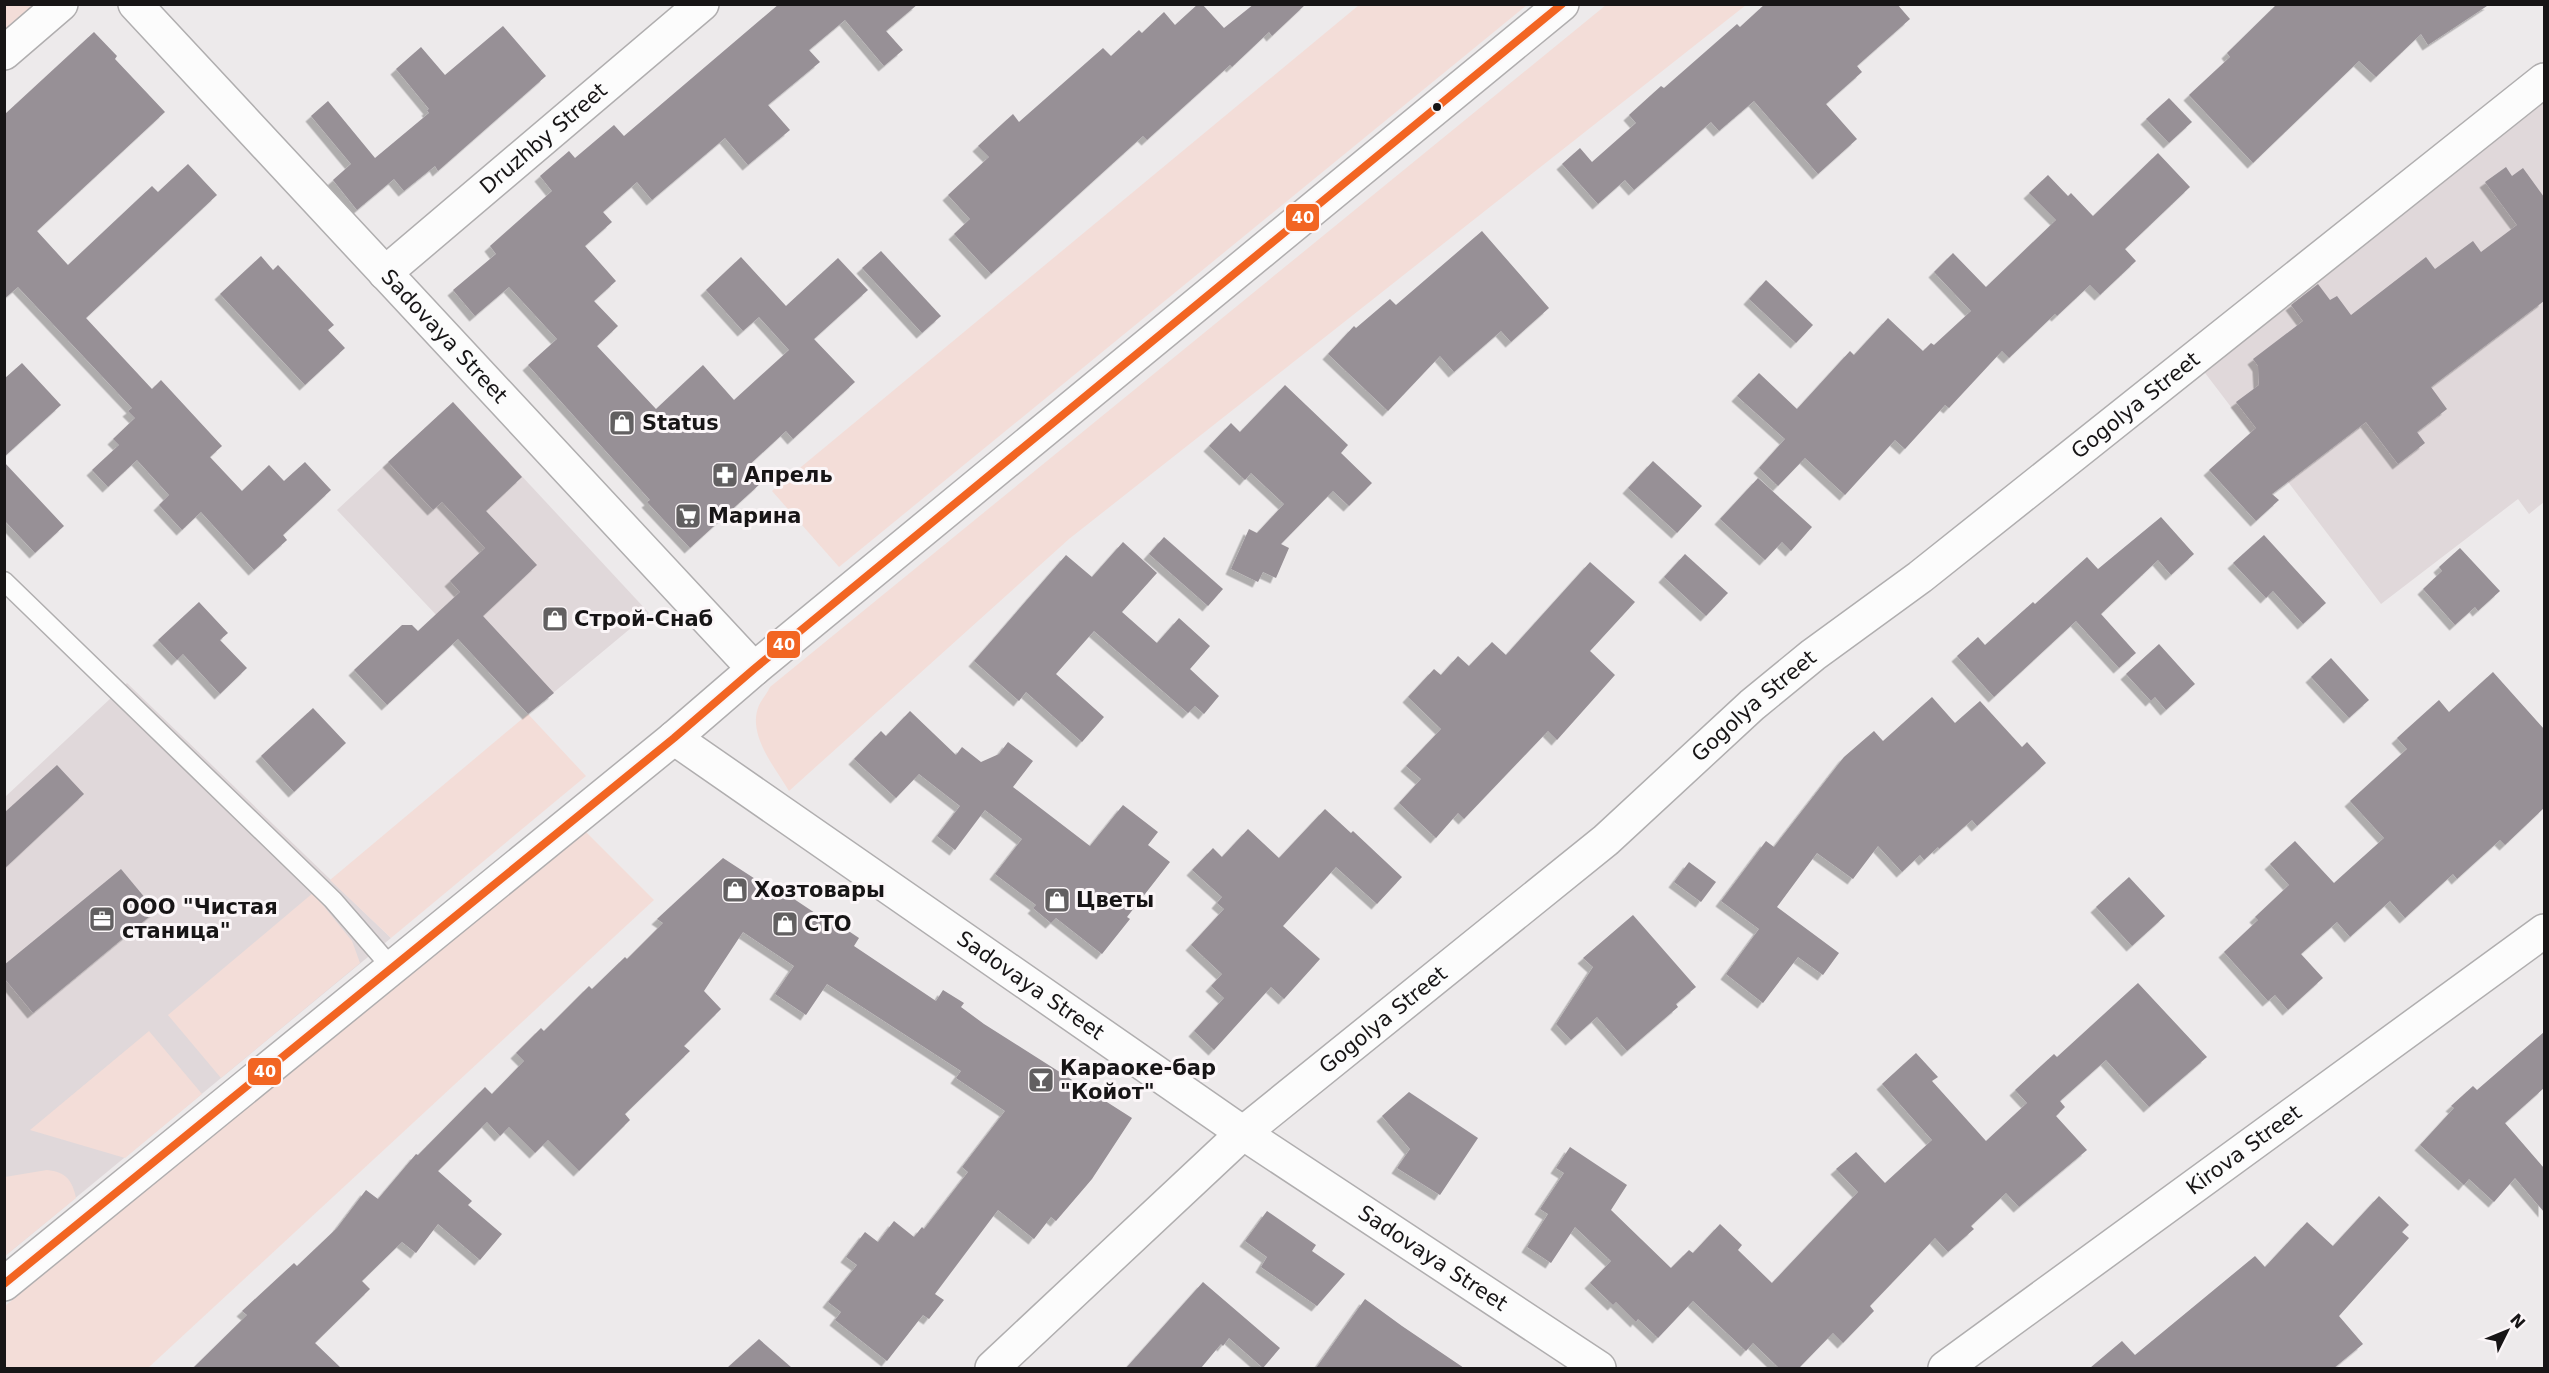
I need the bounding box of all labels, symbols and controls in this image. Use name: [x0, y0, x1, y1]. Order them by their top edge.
street label: Druzhby Street: [475, 78, 612, 199]
unlabelled marker: [1431, 101, 1443, 113]
line badge: 40: [1285, 203, 1320, 232]
text: 40: [1292, 208, 1314, 227]
street label: Sadovaya Street: [376, 265, 512, 408]
street label: Gogolya Street: [2067, 347, 2204, 464]
shop icon: Status: [607, 408, 637, 438]
place label: Status: [642, 411, 719, 435]
pharmacy icon: Апрель: [710, 460, 740, 490]
place label: Апрель: [744, 463, 833, 487]
supermarket icon: Марина: [673, 501, 703, 531]
place label: Марина: [708, 504, 802, 528]
shop icon: Строй-Снаб: [540, 604, 570, 634]
place label: Строй-Снаб: [574, 607, 713, 631]
line badge: 40: [766, 630, 801, 659]
text: 40: [773, 635, 795, 654]
street label: Gogolya Street: [1687, 645, 1821, 767]
shop icon: Хозтовары: [720, 875, 750, 905]
place label: Хозтовары: [754, 878, 885, 902]
shop icon: Цветы: [1042, 885, 1072, 915]
place label: Цветы: [1076, 888, 1154, 912]
place label: ООО "Чистая станица": [122, 895, 278, 943]
office icon: ООО "Чистая станица": [87, 904, 117, 934]
shop icon: СТО: [770, 909, 800, 939]
place label: СТО: [804, 912, 852, 936]
street label: Sadovaya Street: [952, 926, 1109, 1045]
street label: Gogolya Street: [1315, 961, 1452, 1078]
place label: Караоке-бар "Койот": [1060, 1056, 1216, 1104]
line badge: 40: [247, 1057, 282, 1086]
text: 40: [254, 1062, 276, 1081]
bar icon: Караоке-бар "Койот": [1026, 1065, 1056, 1095]
street label: Kirova Street: [2182, 1100, 2306, 1200]
street label: Sadovaya Street: [1354, 1200, 1512, 1316]
north arrow: [2477, 1301, 2537, 1361]
text: N: [2506, 1310, 2529, 1332]

